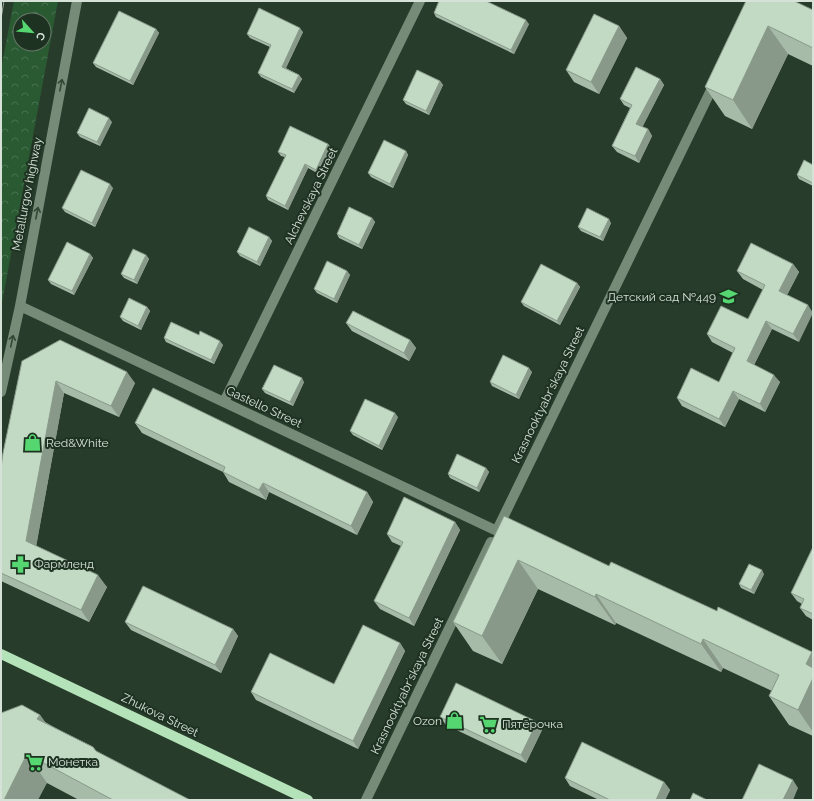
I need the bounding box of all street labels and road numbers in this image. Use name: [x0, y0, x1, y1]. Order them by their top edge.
street label: Metallurgov highway: [9, 136, 45, 252]
street label: Alchevskaya Street: [282, 145, 340, 247]
street label: Krasnooktyabr'skaya Street: [509, 324, 587, 466]
street label: Gastello Street: [224, 383, 304, 431]
street label: Krasnooktyabr'skaya Street: [368, 615, 446, 757]
street label: Zhukova Street: [119, 690, 201, 740]

